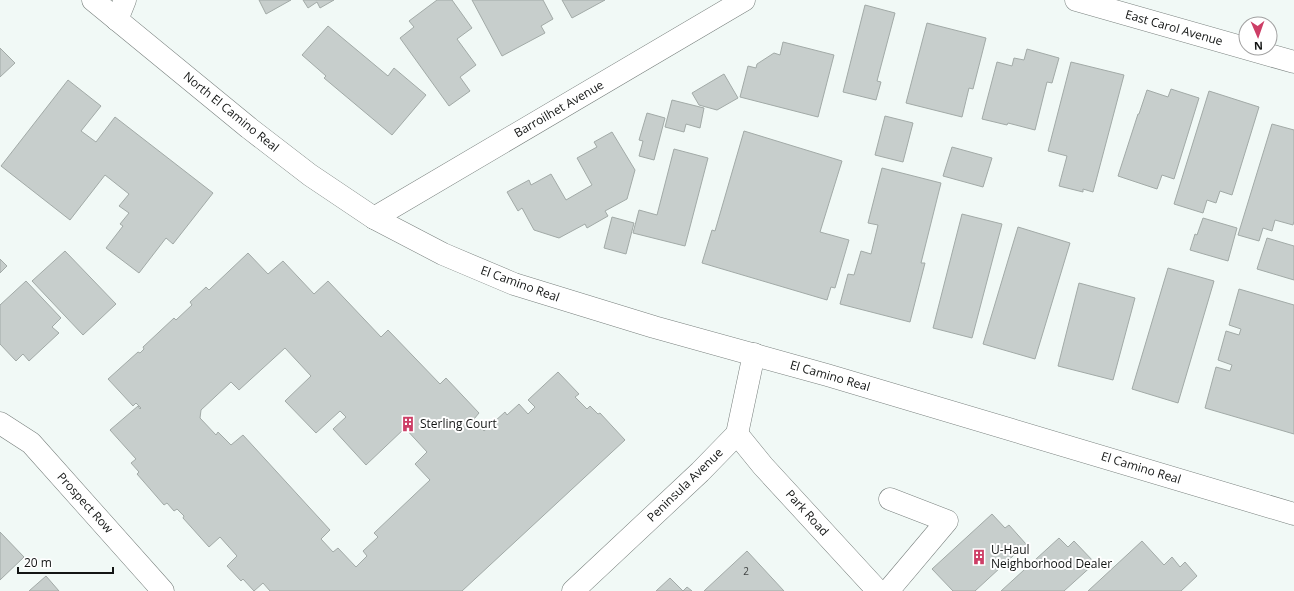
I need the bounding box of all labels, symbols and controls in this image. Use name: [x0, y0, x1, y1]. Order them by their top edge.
street label: East Carol Avenue: [1123, 5, 1225, 50]
north arrow: [1238, 16, 1278, 56]
text: N: [1254, 39, 1263, 54]
street label: North El Camino Real: [180, 68, 283, 156]
street label: Barroilhet Avenue: [511, 76, 607, 141]
street label: El Camino Real: [478, 261, 562, 306]
street label: El Camino Real: [788, 356, 872, 395]
building icon: Sterling Court: [399, 415, 417, 433]
place label: Sterling Court: [420, 415, 497, 432]
street label: Peninsula Avenue: [643, 444, 726, 525]
street label: El Camino Real: [1099, 447, 1183, 488]
street label: Prospect Row: [54, 469, 118, 537]
street label: Park Road: [782, 486, 833, 539]
place label: U-Haul Neighborhood Dealer: [991, 541, 1112, 572]
building icon: U-Haul Neighborhood Dealer: [970, 548, 988, 566]
scale bar: [18, 549, 113, 575]
text: 20 m: [24, 554, 52, 571]
house number: 2: [743, 564, 749, 578]

